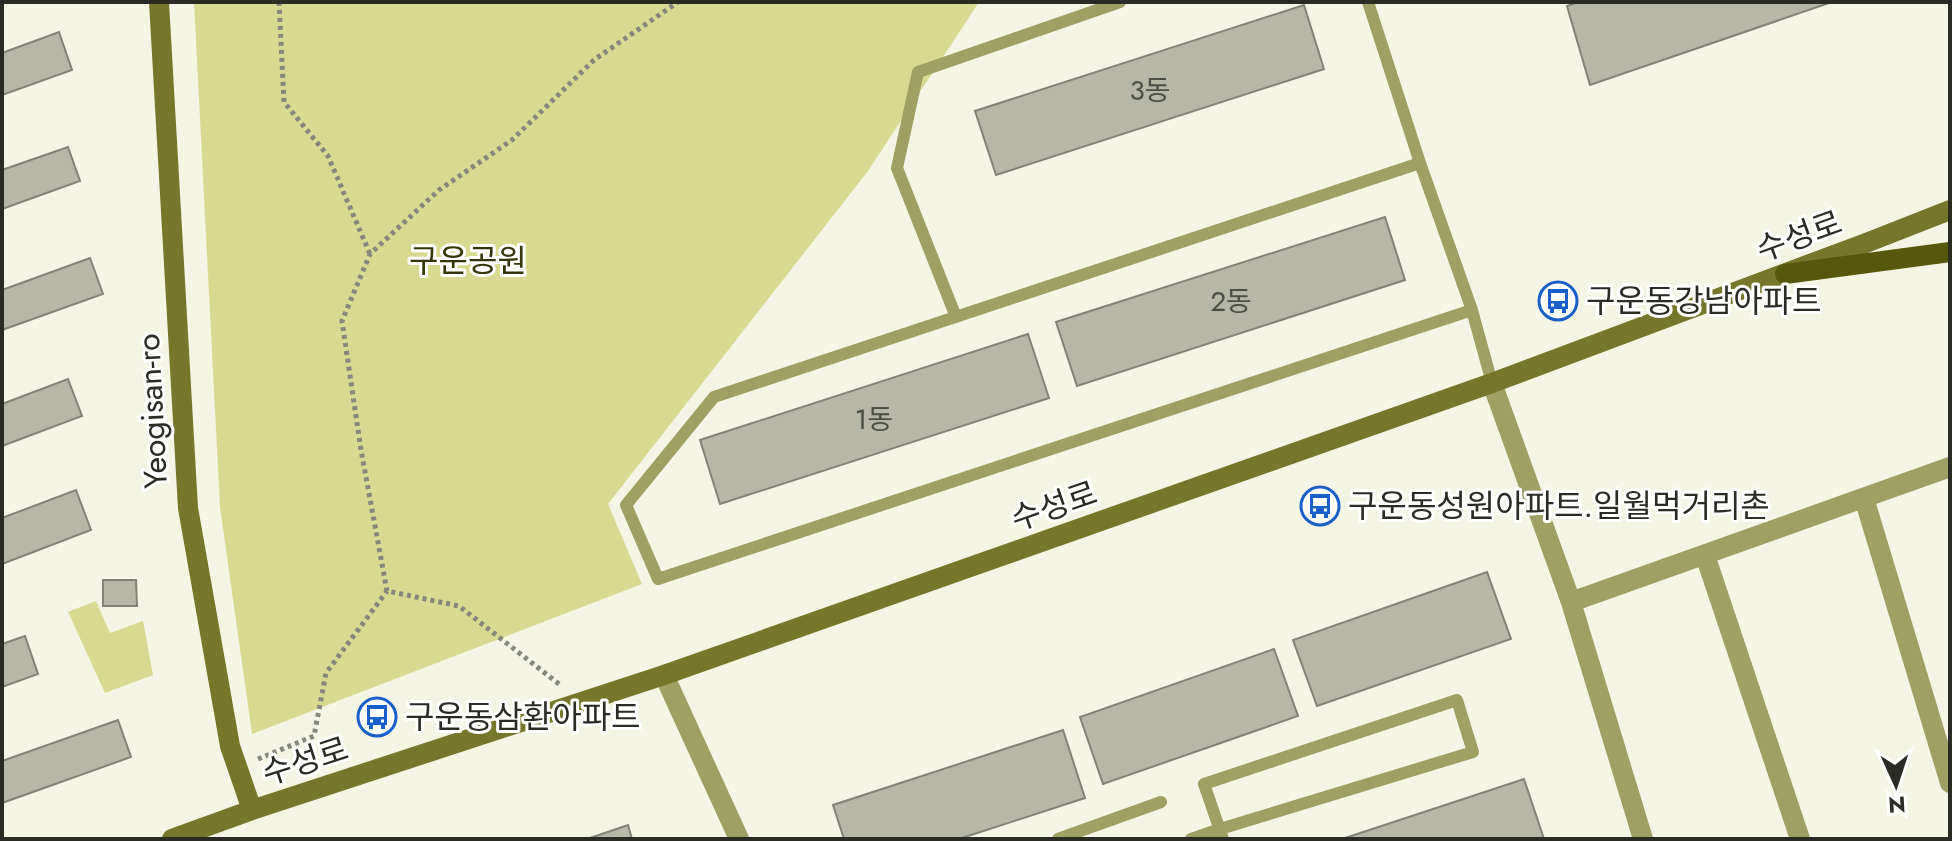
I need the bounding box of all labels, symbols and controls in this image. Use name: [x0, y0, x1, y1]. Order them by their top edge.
house number: 3동: [1129, 70, 1171, 111]
street label: 수성로: [1750, 199, 1848, 273]
park label: 구운공원: [409, 238, 527, 284]
place label: 구운동강남아파트: [1586, 278, 1822, 324]
bus stop icon: 구운동강남아파트: [1537, 280, 1579, 322]
house number: 2동: [1210, 281, 1252, 322]
street label: Yeogisan-ro: [125, 332, 179, 490]
house number: 1동: [855, 399, 893, 440]
street label: 수성로: [1005, 470, 1103, 542]
place label: 구운동성원아파트.일월먹거리촌: [1348, 483, 1770, 529]
bus stop icon: 구운동성원아파트.일월먹거리촌: [1299, 485, 1341, 527]
place label: 구운동삼환아파트: [405, 694, 641, 740]
bus stop icon: 구운동삼환아파트: [356, 696, 398, 738]
street label: 수성로: [256, 725, 354, 797]
north arrow: [1856, 745, 1936, 825]
text: N: [1887, 789, 1907, 821]

